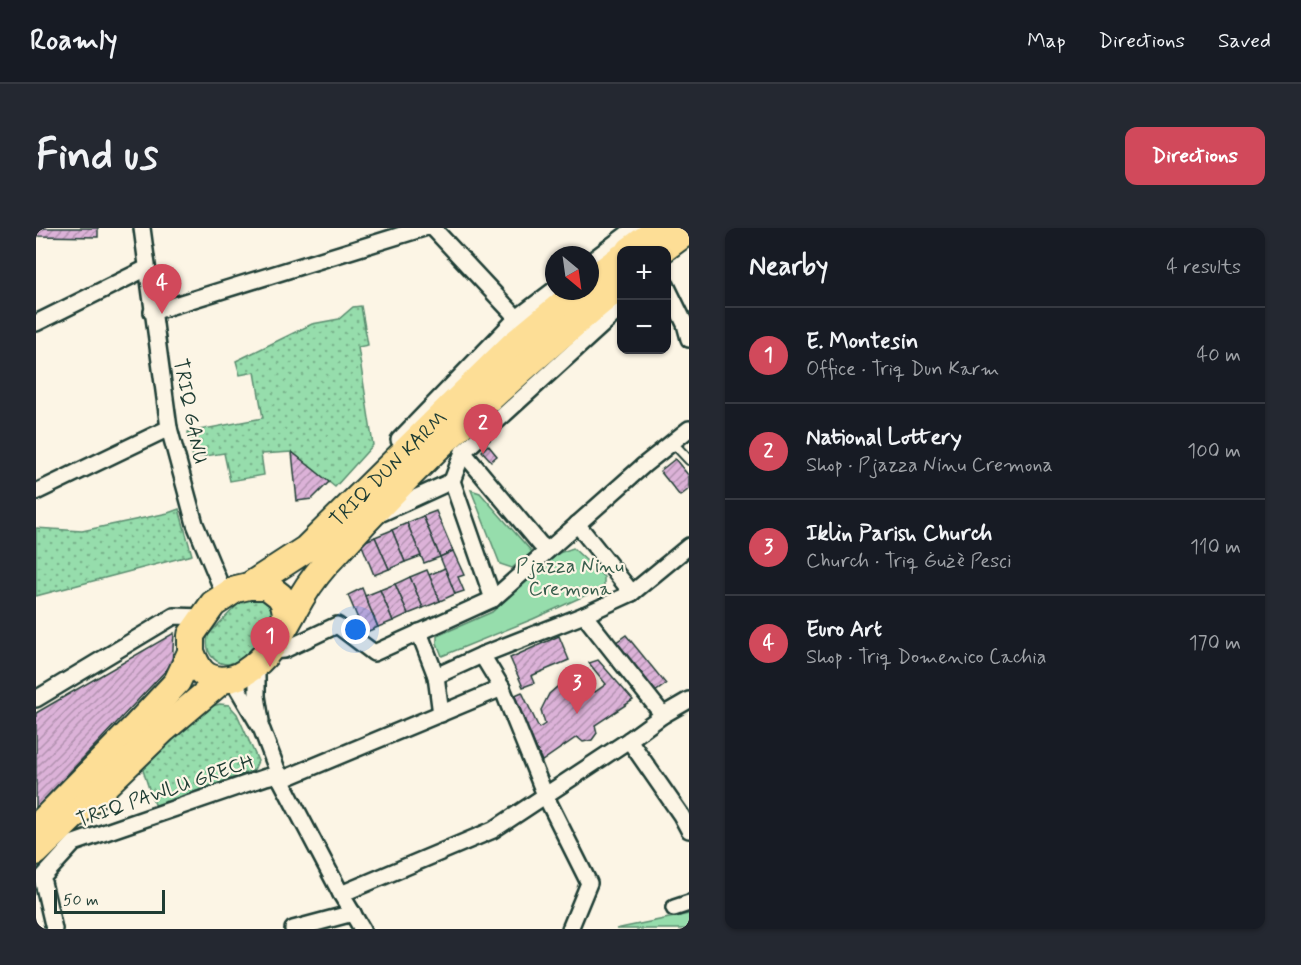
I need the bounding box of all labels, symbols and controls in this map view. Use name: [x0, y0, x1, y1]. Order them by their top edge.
text: Roamly: [30, 23, 118, 60]
text: Map: [1027, 27, 1066, 55]
text: Directions: [1099, 27, 1185, 55]
text: Saved: [1218, 27, 1271, 55]
button: Directions: [1125, 127, 1265, 185]
text: Find us: [36, 129, 158, 184]
north arrow: [545, 246, 599, 300]
map controls: [617, 246, 671, 354]
button: +: [617, 246, 671, 300]
text: Nearby: [749, 250, 828, 284]
text: 4 results: [1166, 254, 1241, 281]
pin: 4: [142, 264, 182, 314]
button: −: [617, 300, 671, 354]
text: E. Montesin: [806, 328, 918, 356]
text: 1: [764, 342, 773, 369]
text: 40 m: [1197, 342, 1241, 369]
street label: TRIQ GANU: [166, 356, 213, 466]
text: Office · Triq Dun Karm: [806, 356, 999, 383]
pin: 2: [464, 404, 502, 454]
street label: TRIQ DUN KARM: [324, 405, 454, 533]
text: National Lottery: [806, 424, 962, 452]
text: 2: [764, 438, 773, 465]
text: 100 m: [1187, 438, 1241, 465]
text: Shop · Pjazza Ninu Cremona: [806, 452, 1053, 479]
text: Iklin Parish Church: [806, 520, 992, 548]
text: 3: [764, 534, 773, 561]
text: 110 m: [1190, 534, 1241, 561]
text: Church · Triq Ġużè Pesci: [806, 548, 1012, 575]
park label: Pjazza Ninu Cremona: [516, 553, 624, 603]
your location: [341, 615, 370, 644]
text: Euro Art: [806, 616, 882, 644]
pin: 1: [250, 618, 290, 667]
text: 4: [763, 630, 774, 657]
text: 170 m: [1189, 630, 1241, 657]
text: Shop · Triq Domenico Cachia: [806, 644, 1047, 671]
pin: 3: [558, 664, 596, 714]
street label: TRIQ PAWLU GRECH: [73, 748, 258, 834]
scale bar: [54, 887, 165, 914]
text: 50 m: [63, 890, 99, 911]

